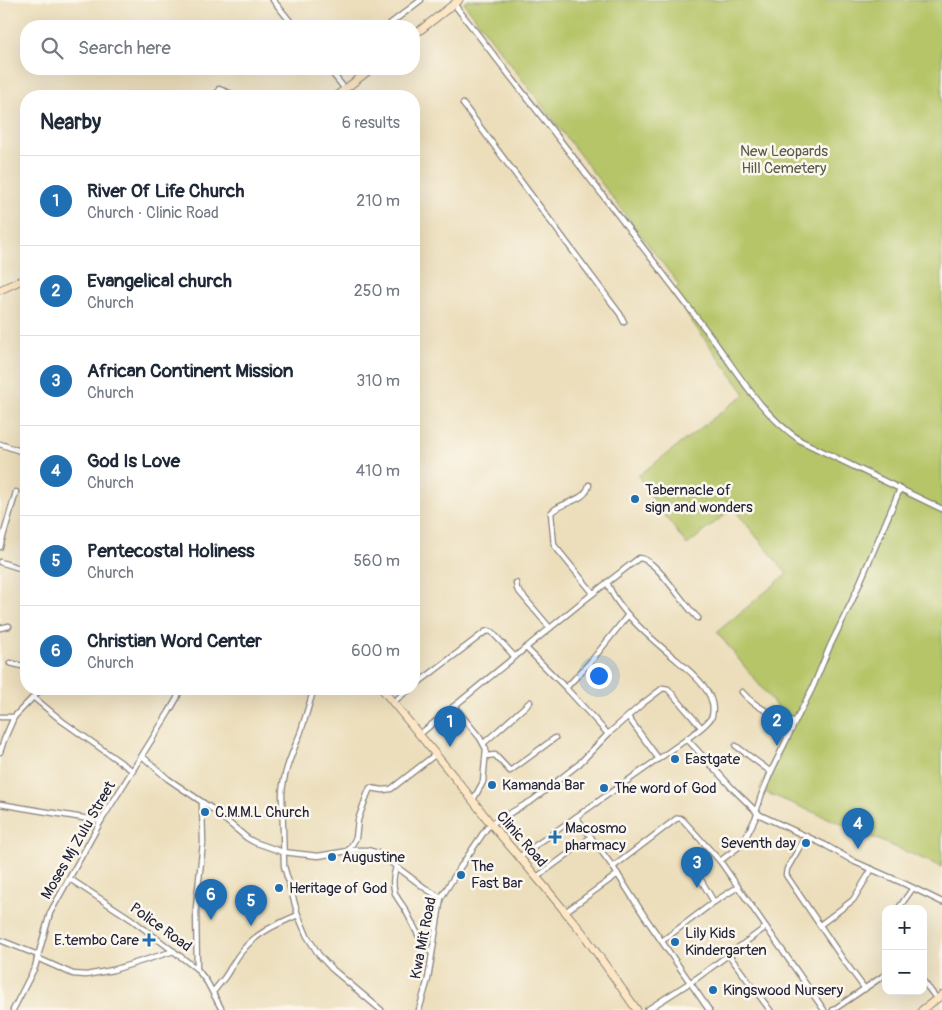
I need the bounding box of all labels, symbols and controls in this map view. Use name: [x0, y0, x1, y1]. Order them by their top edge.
search box: [20, 20, 420, 75]
icon: search: [38, 34, 66, 62]
text: Search here: [78, 36, 171, 60]
text: Nearby: [40, 109, 101, 136]
text: 6 results: [342, 113, 400, 133]
park label: New Leopards Hill Cemetery: [740, 142, 828, 178]
text: River Of Life Church: [87, 179, 244, 203]
text: 1: [53, 191, 59, 211]
text: 210 m: [356, 191, 400, 211]
text: Church · Clinic Road: [87, 203, 219, 223]
text: Evangelical church: [87, 269, 232, 293]
text: 2: [52, 281, 60, 301]
text: 250 m: [354, 281, 400, 301]
text: Church: [87, 293, 134, 313]
text: African Continent Mission: [87, 359, 293, 383]
text: 3: [52, 371, 60, 391]
text: 310 m: [356, 371, 400, 391]
text: Church: [87, 383, 134, 403]
text: God Is Love: [87, 449, 180, 473]
text: 4: [51, 461, 61, 481]
text: 410 m: [356, 461, 400, 481]
text: Church: [87, 473, 134, 493]
place label: Tabernacle of sign and wonders: [645, 481, 753, 517]
marker: Tabernacle of sign and wonders: [629, 493, 641, 505]
text: Pentecostal Holiness: [87, 539, 255, 563]
text: 5: [52, 551, 60, 571]
text: 560 m: [353, 551, 400, 571]
text: Church: [87, 563, 134, 583]
text: Christian Word Center: [87, 629, 262, 653]
text: 6: [51, 641, 61, 661]
text: 600 m: [351, 641, 400, 661]
text: Church: [87, 653, 134, 673]
your location: [586, 663, 612, 689]
pin: 2: [761, 705, 793, 746]
pin: 1: [434, 706, 466, 747]
place label: Eastgate: [685, 750, 741, 769]
marker: Eastgate: [669, 753, 681, 765]
place label: Kamanda Bar: [502, 776, 585, 795]
street label: Moses Mj Zulu Street: [37, 777, 120, 903]
marker: Kamanda Bar: [486, 779, 498, 791]
place label: The word of God: [614, 779, 717, 798]
marker: The word of God: [598, 782, 610, 794]
place label: C.M.M.L Church: [215, 803, 309, 822]
marker: C.M.M.L Church: [199, 806, 211, 818]
street label: Clinic Road: [492, 807, 551, 871]
pin: 4: [842, 808, 874, 849]
place label: Macosmo pharmacy: [565, 819, 627, 855]
marker: Macosmo pharmacy: [549, 831, 561, 843]
place label: Seventh day: [721, 834, 797, 853]
marker: Seventh day: [800, 837, 812, 849]
pin: 3: [681, 847, 713, 888]
place label: Augustine: [342, 848, 406, 867]
marker: Augustine: [326, 851, 338, 863]
place label: The Fast Bar: [471, 857, 524, 893]
marker: The Fast Bar: [455, 869, 467, 881]
pin: 6: [195, 879, 227, 920]
place label: Heritage of God: [289, 879, 387, 898]
marker: Heritage of God: [273, 882, 285, 894]
pin: 5: [235, 885, 267, 926]
street label: Kwa Mit Road: [406, 895, 441, 981]
street label: Police Road: [126, 899, 195, 956]
map controls: [882, 905, 927, 995]
button: +: [882, 905, 927, 950]
place label: Lily Kids Kindergarten: [685, 924, 767, 960]
place label: E.tembo Care: [54, 931, 140, 950]
marker: E.tembo Care: [143, 934, 155, 946]
marker: Lily Kids Kindergarten: [669, 936, 681, 948]
button: −: [882, 950, 927, 995]
place label: Kingswood Nursery: [723, 981, 844, 1000]
marker: Kingswood Nursery: [707, 984, 719, 996]

